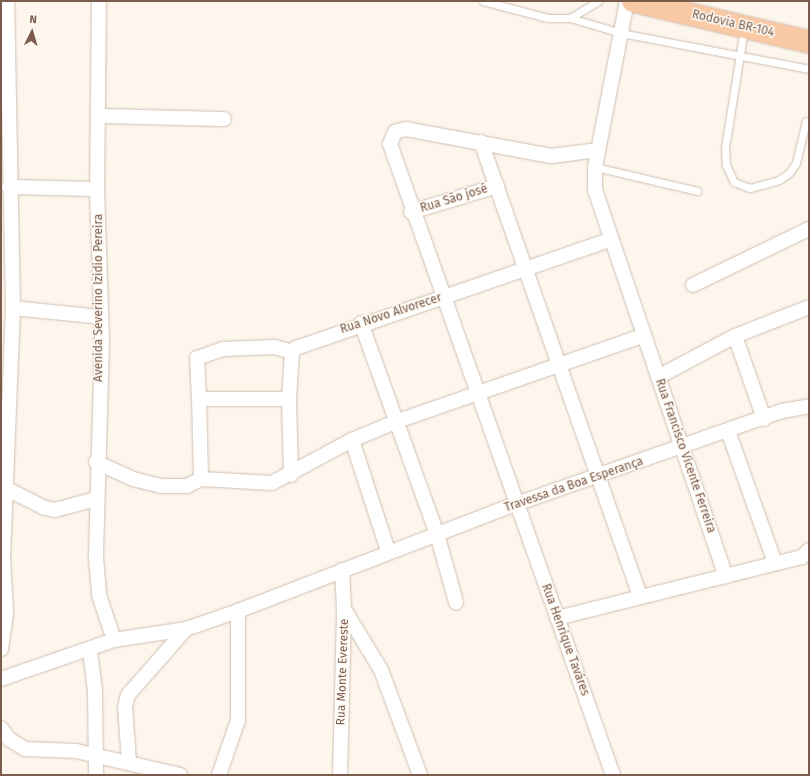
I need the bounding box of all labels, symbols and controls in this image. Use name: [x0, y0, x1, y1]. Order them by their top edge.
street label: Rodovia BR-104: [691, 8, 775, 40]
north arrow: [12, 12, 52, 52]
text: N: [29, 13, 37, 26]
street label: Rua São josé: [419, 182, 489, 216]
street label: Avenida Severino Izidio Pereira: [92, 214, 106, 382]
street label: Rua Novo Alvorecer: [338, 291, 444, 337]
street label: Rua Francisco Vicente Ferreira: [652, 377, 718, 535]
street label: Travessa da Boa Esperança: [503, 454, 645, 516]
street label: Rua Henrique Taváres: [538, 582, 592, 698]
street label: Rua Monte Evereste: [334, 618, 352, 726]

